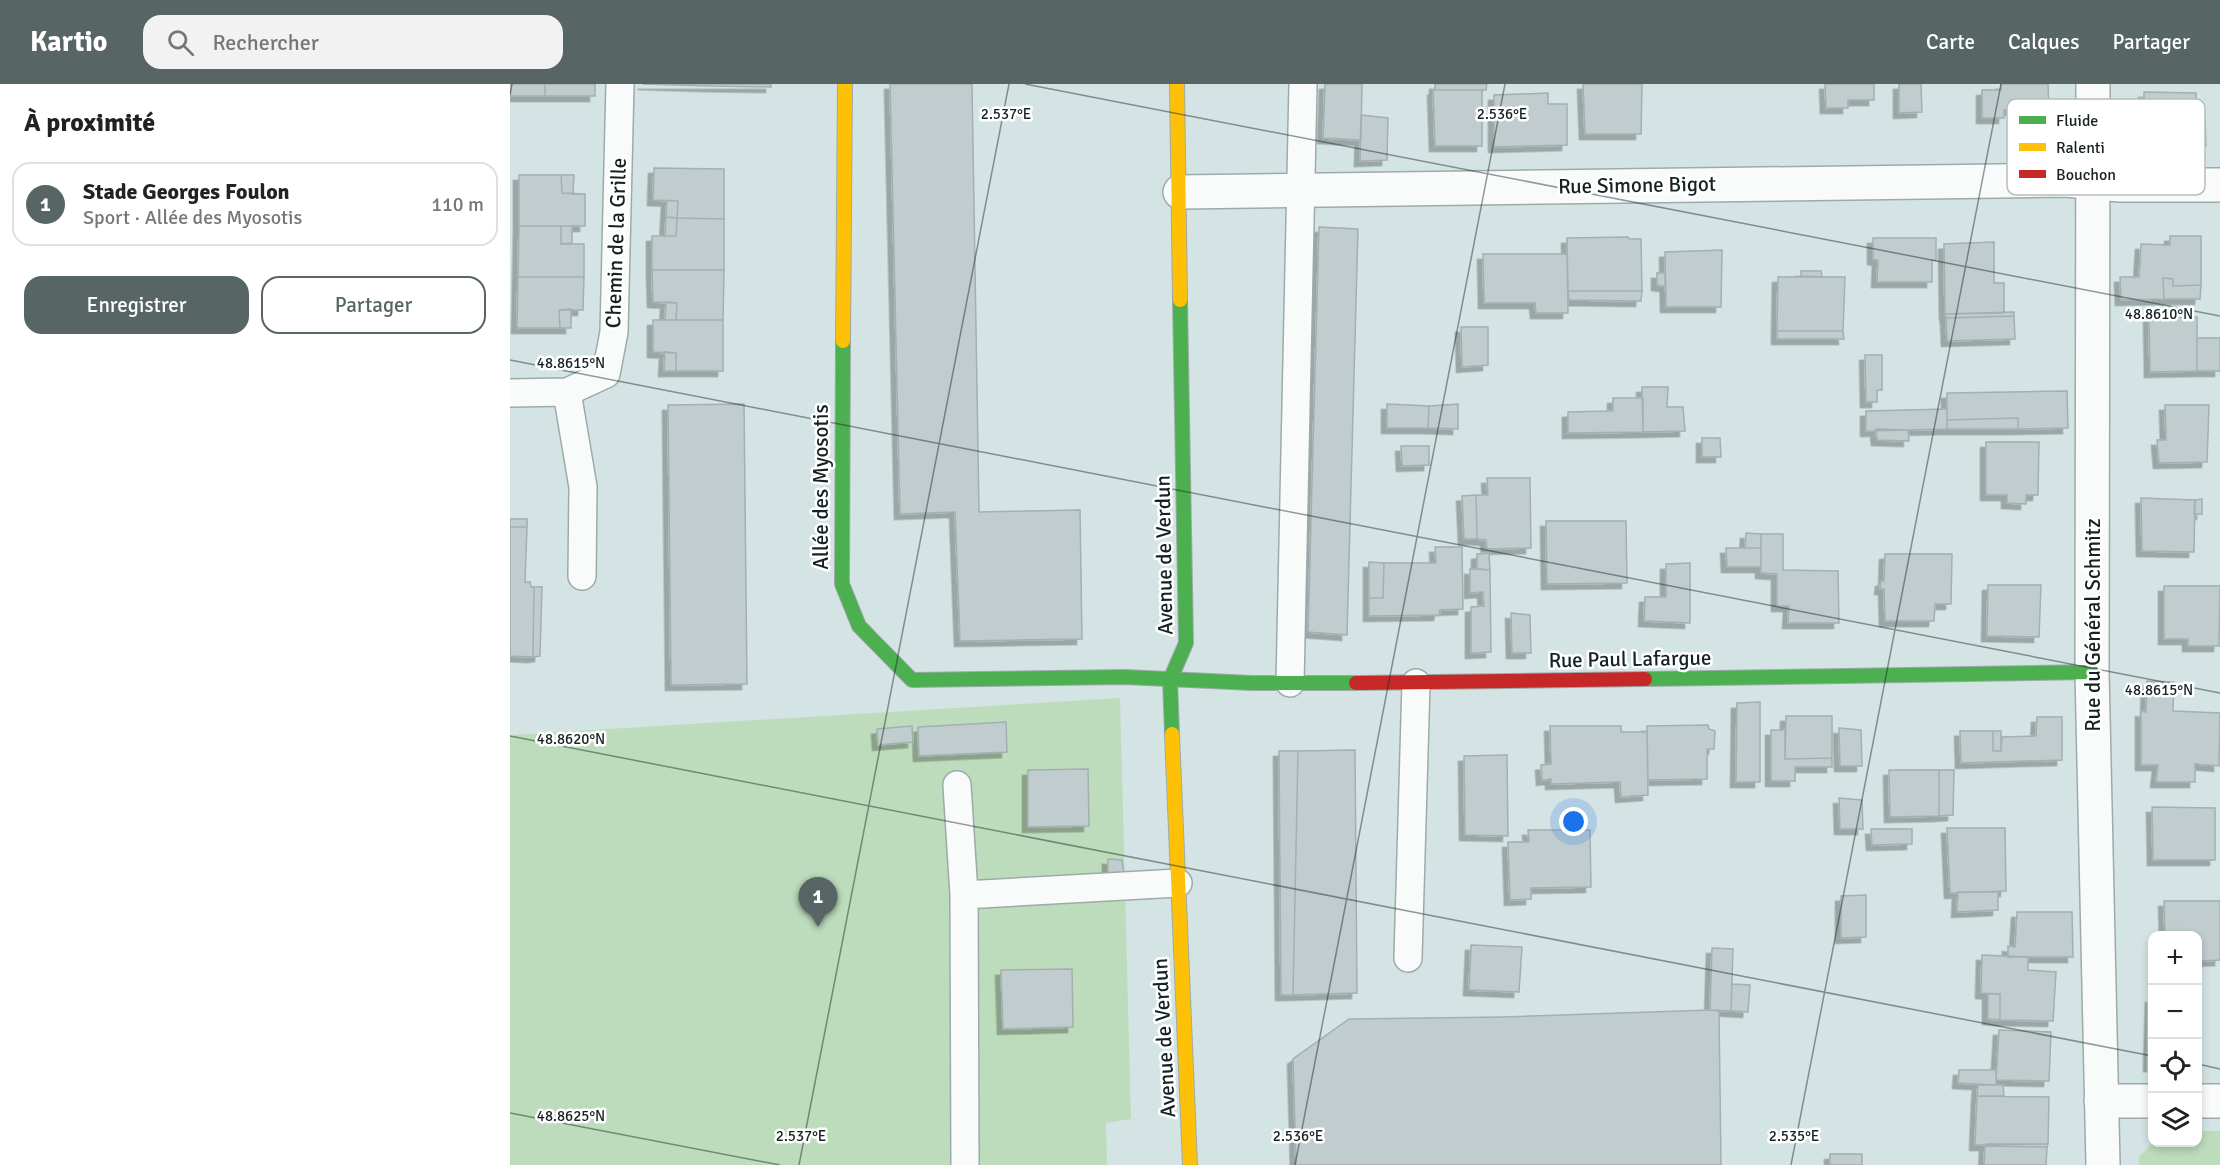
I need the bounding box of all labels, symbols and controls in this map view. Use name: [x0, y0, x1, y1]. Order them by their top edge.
search box: [143, 15, 563, 69]
text: Kartio: [30, 25, 107, 59]
icon: search: [164, 26, 197, 59]
text: Rechercher: [212, 29, 319, 56]
text: Carte: [1926, 29, 1975, 55]
text: Calques: [2008, 29, 2079, 55]
text: Partager: [2112, 29, 2190, 55]
legend: [2007, 99, 2205, 195]
text: 2.537°E: [981, 105, 1031, 123]
text: 2.536°E: [1477, 105, 1527, 123]
text: À proximité: [24, 107, 155, 139]
text: Fluide: [2056, 111, 2098, 131]
text: Ralenti: [2056, 138, 2105, 158]
street label: Chemin de la Grille: [600, 157, 632, 329]
text: Bouchon: [2056, 165, 2116, 185]
street label: Rue Simone Bigot: [1558, 171, 1716, 199]
text: Stade Georges Foulon: [83, 178, 290, 205]
text: 1: [40, 192, 51, 217]
text: 110 m: [431, 192, 484, 217]
text: Sport · Allée des Myosotis: [83, 205, 302, 230]
button: Enregistrer: [24, 276, 249, 334]
button: Partager: [261, 276, 486, 334]
text: 48.8610°N: [2125, 305, 2193, 323]
text: 48.8615°N: [537, 354, 605, 372]
street label: Allée des Myosotis: [808, 404, 834, 570]
street label: Avenue de Verdun: [1150, 475, 1178, 635]
street label: Rue du Général Schmitz: [2080, 518, 2106, 732]
street label: Rue Paul Lafargue: [1548, 645, 1712, 673]
text: 48.8615°N: [2125, 681, 2193, 699]
text: 48.8620°N: [537, 730, 605, 748]
your location: [1559, 807, 1588, 836]
pin: 1: [798, 878, 838, 927]
map controls: [2148, 931, 2202, 1147]
button: +: [2148, 931, 2202, 985]
street label: Avenue de Verdun: [1147, 958, 1181, 1118]
button: −: [2148, 985, 2202, 1039]
button: locate: [2148, 1039, 2202, 1093]
button: layers: [2148, 1093, 2202, 1147]
text: 48.8625°N: [537, 1107, 605, 1125]
text: 2.537°E: [776, 1127, 826, 1145]
text: 2.536°E: [1273, 1127, 1323, 1145]
text: 2.535°E: [1769, 1127, 1819, 1145]

